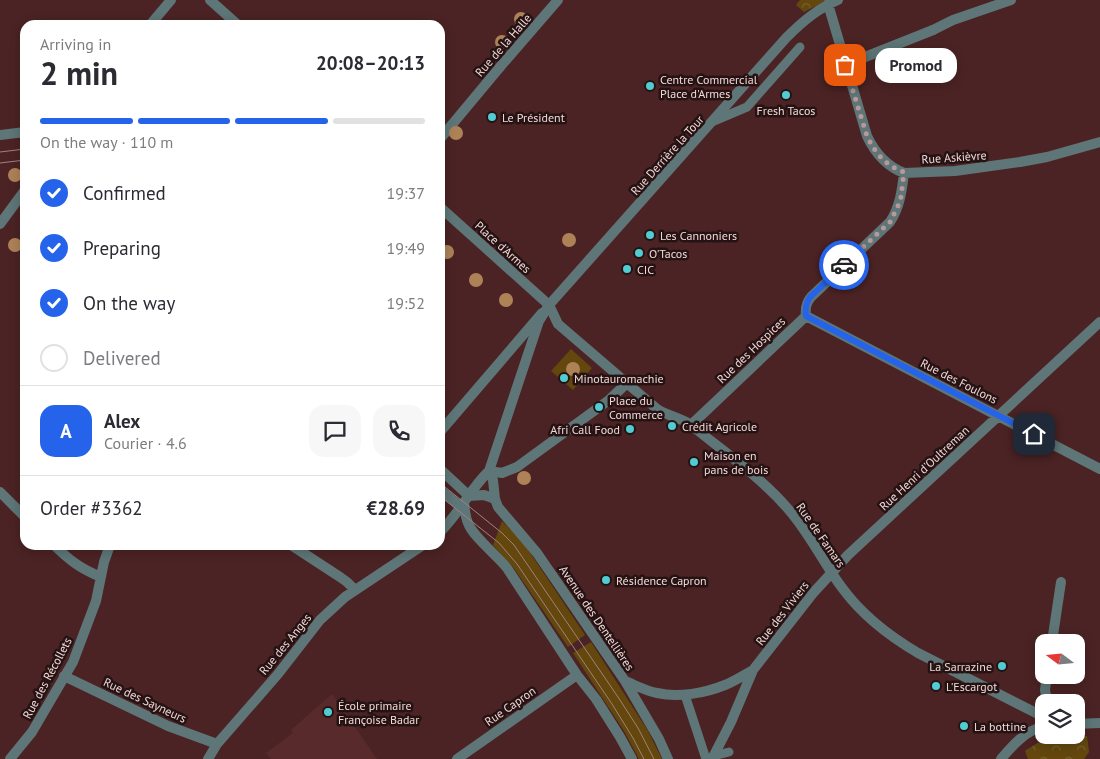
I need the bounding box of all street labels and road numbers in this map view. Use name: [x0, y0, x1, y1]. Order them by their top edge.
street label: Rue de la Halle: [472, 11, 534, 79]
street label: Rue Derrière la Tour: [627, 112, 707, 198]
street label: Rue Askièvre: [921, 147, 987, 167]
street label: Place d'Armes: [472, 218, 534, 276]
street label: Rue des Hospices: [714, 314, 788, 386]
street label: Rue des Foulons: [918, 355, 1000, 407]
street label: Rue Henri d'Oultreman: [876, 423, 972, 513]
street label: Rue de Famars: [793, 500, 849, 570]
street label: Avenue des Dentellières: [556, 563, 638, 673]
street label: Rue des Viviers: [752, 578, 812, 648]
street label: Rue des Anges: [256, 610, 314, 678]
street label: Rue des Récollets: [19, 635, 75, 721]
street label: Rue des Sayneurs: [101, 674, 189, 726]
street label: Rue Capron: [482, 683, 538, 729]

